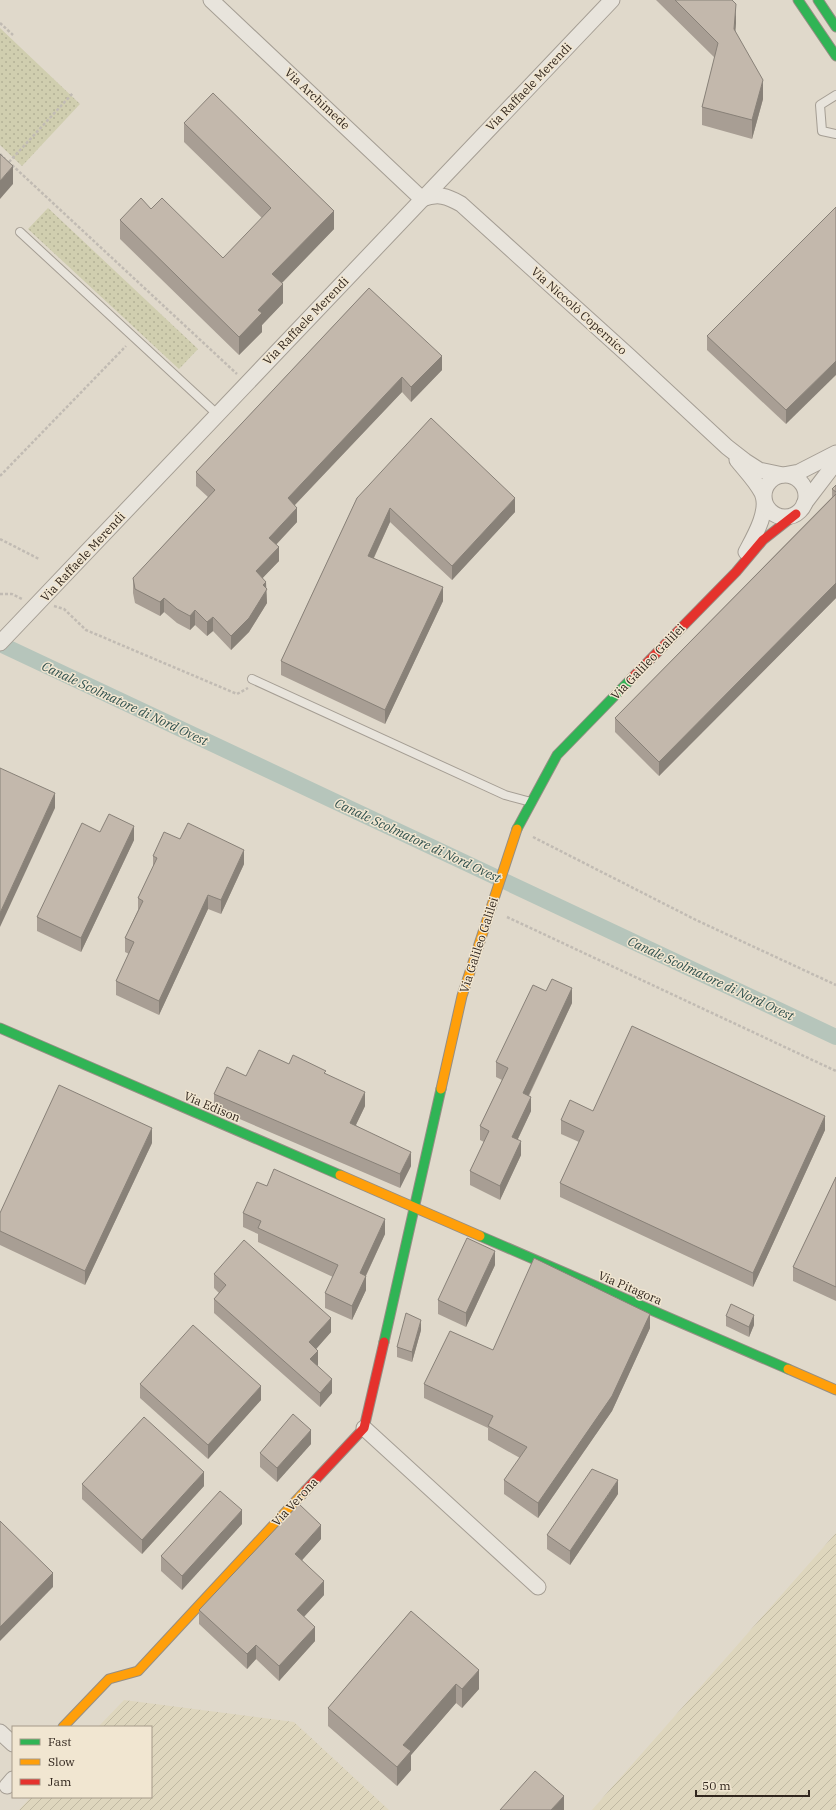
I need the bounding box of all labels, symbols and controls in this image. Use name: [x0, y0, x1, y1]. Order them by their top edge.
street label: Via Raffaele Merendi: [483, 39, 575, 134]
street label: Via Archimede: [282, 65, 353, 133]
street label: Via Niccolò Copernico: [528, 264, 631, 358]
street label: Via Raffaele Merendi: [260, 273, 352, 368]
street label: Via Raffaele Merendi: [37, 509, 128, 604]
street label: Via Galileo Galilei: [608, 620, 688, 703]
water label: Canale Scolmatore di Nord Ovest: [39, 657, 211, 750]
water label: Canale Scolmatore di Nord Ovest: [332, 794, 504, 887]
street label: Via Galileo Galilei: [456, 895, 501, 995]
water label: Canale Scolmatore di Nord Ovest: [625, 932, 797, 1025]
street label: Via Edison: [182, 1088, 243, 1125]
street label: Via Pitagora: [596, 1267, 665, 1308]
street label: Via Verona: [268, 1474, 321, 1529]
legend: [12, 1726, 152, 1798]
text: Fast: [48, 1734, 72, 1749]
text: Slow: [48, 1754, 75, 1769]
scale bar: [696, 1772, 809, 1798]
text: Jam: [48, 1774, 72, 1789]
text: 50 m: [702, 1778, 731, 1793]

